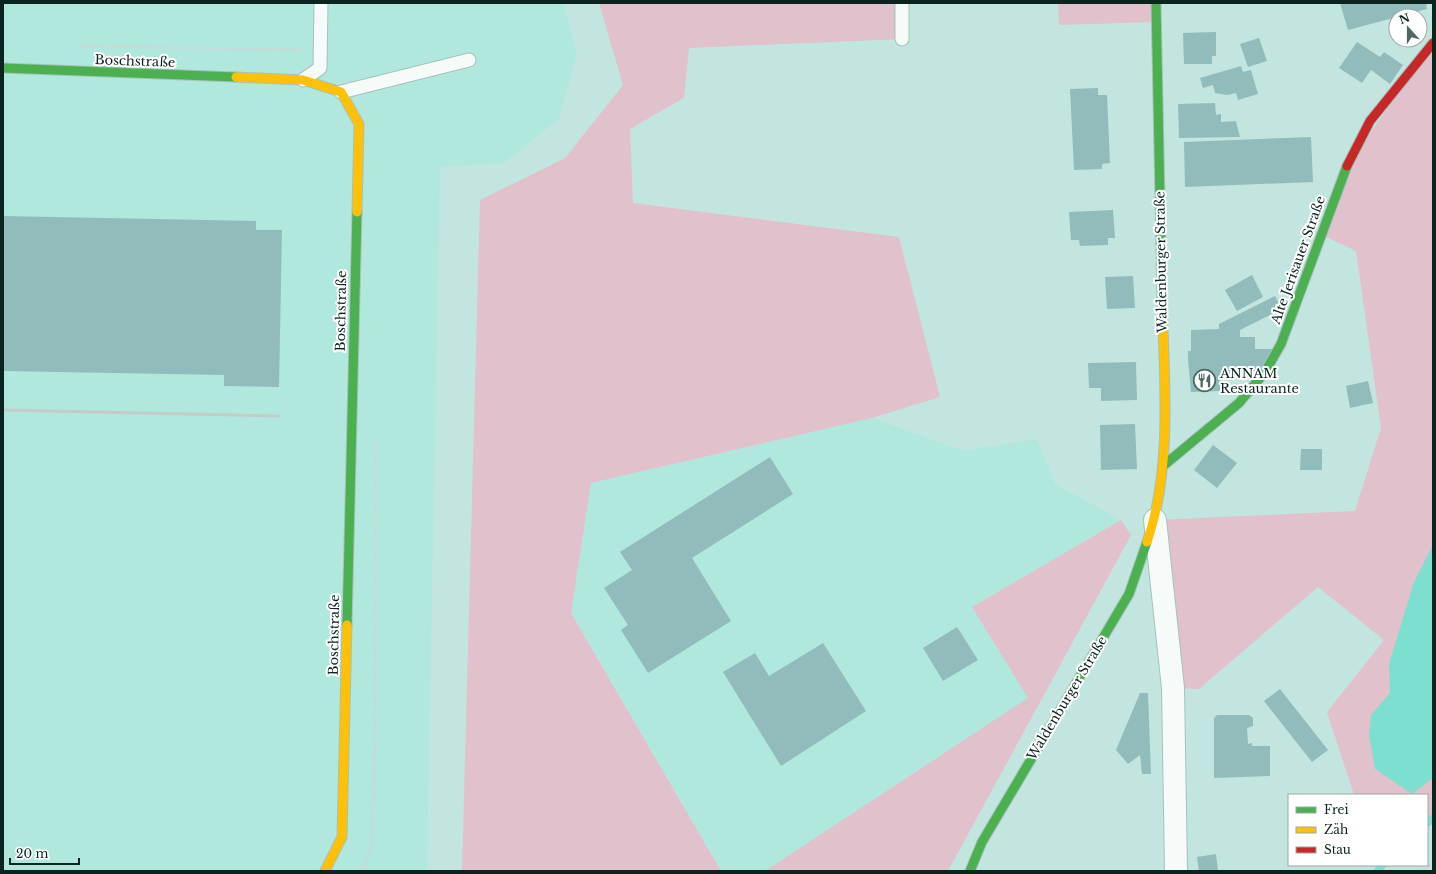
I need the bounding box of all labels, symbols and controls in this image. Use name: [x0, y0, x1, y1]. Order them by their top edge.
north arrow: [1388, 8, 1428, 48]
text: N: [1397, 10, 1412, 27]
street label: Boschstraße: [94, 51, 176, 71]
street label: Waldenburger Straße: [1151, 191, 1171, 334]
street label: Alte Jerisauer Straße: [1267, 194, 1329, 327]
street label: Boschstraße: [332, 270, 350, 352]
place label: ANNAM Restaurante: [1219, 365, 1299, 397]
restaurant icon: ANNAM Restaurante: [1191, 367, 1217, 393]
street label: Boschstraße: [325, 594, 343, 676]
street label: Waldenburger Straße: [1023, 633, 1111, 764]
legend: [1288, 794, 1428, 866]
text: Frei: [1324, 802, 1349, 817]
text: Zäh: [1324, 822, 1348, 837]
scale bar: [10, 840, 79, 866]
text: Stau: [1324, 842, 1351, 857]
text: 20 m: [16, 846, 48, 861]

